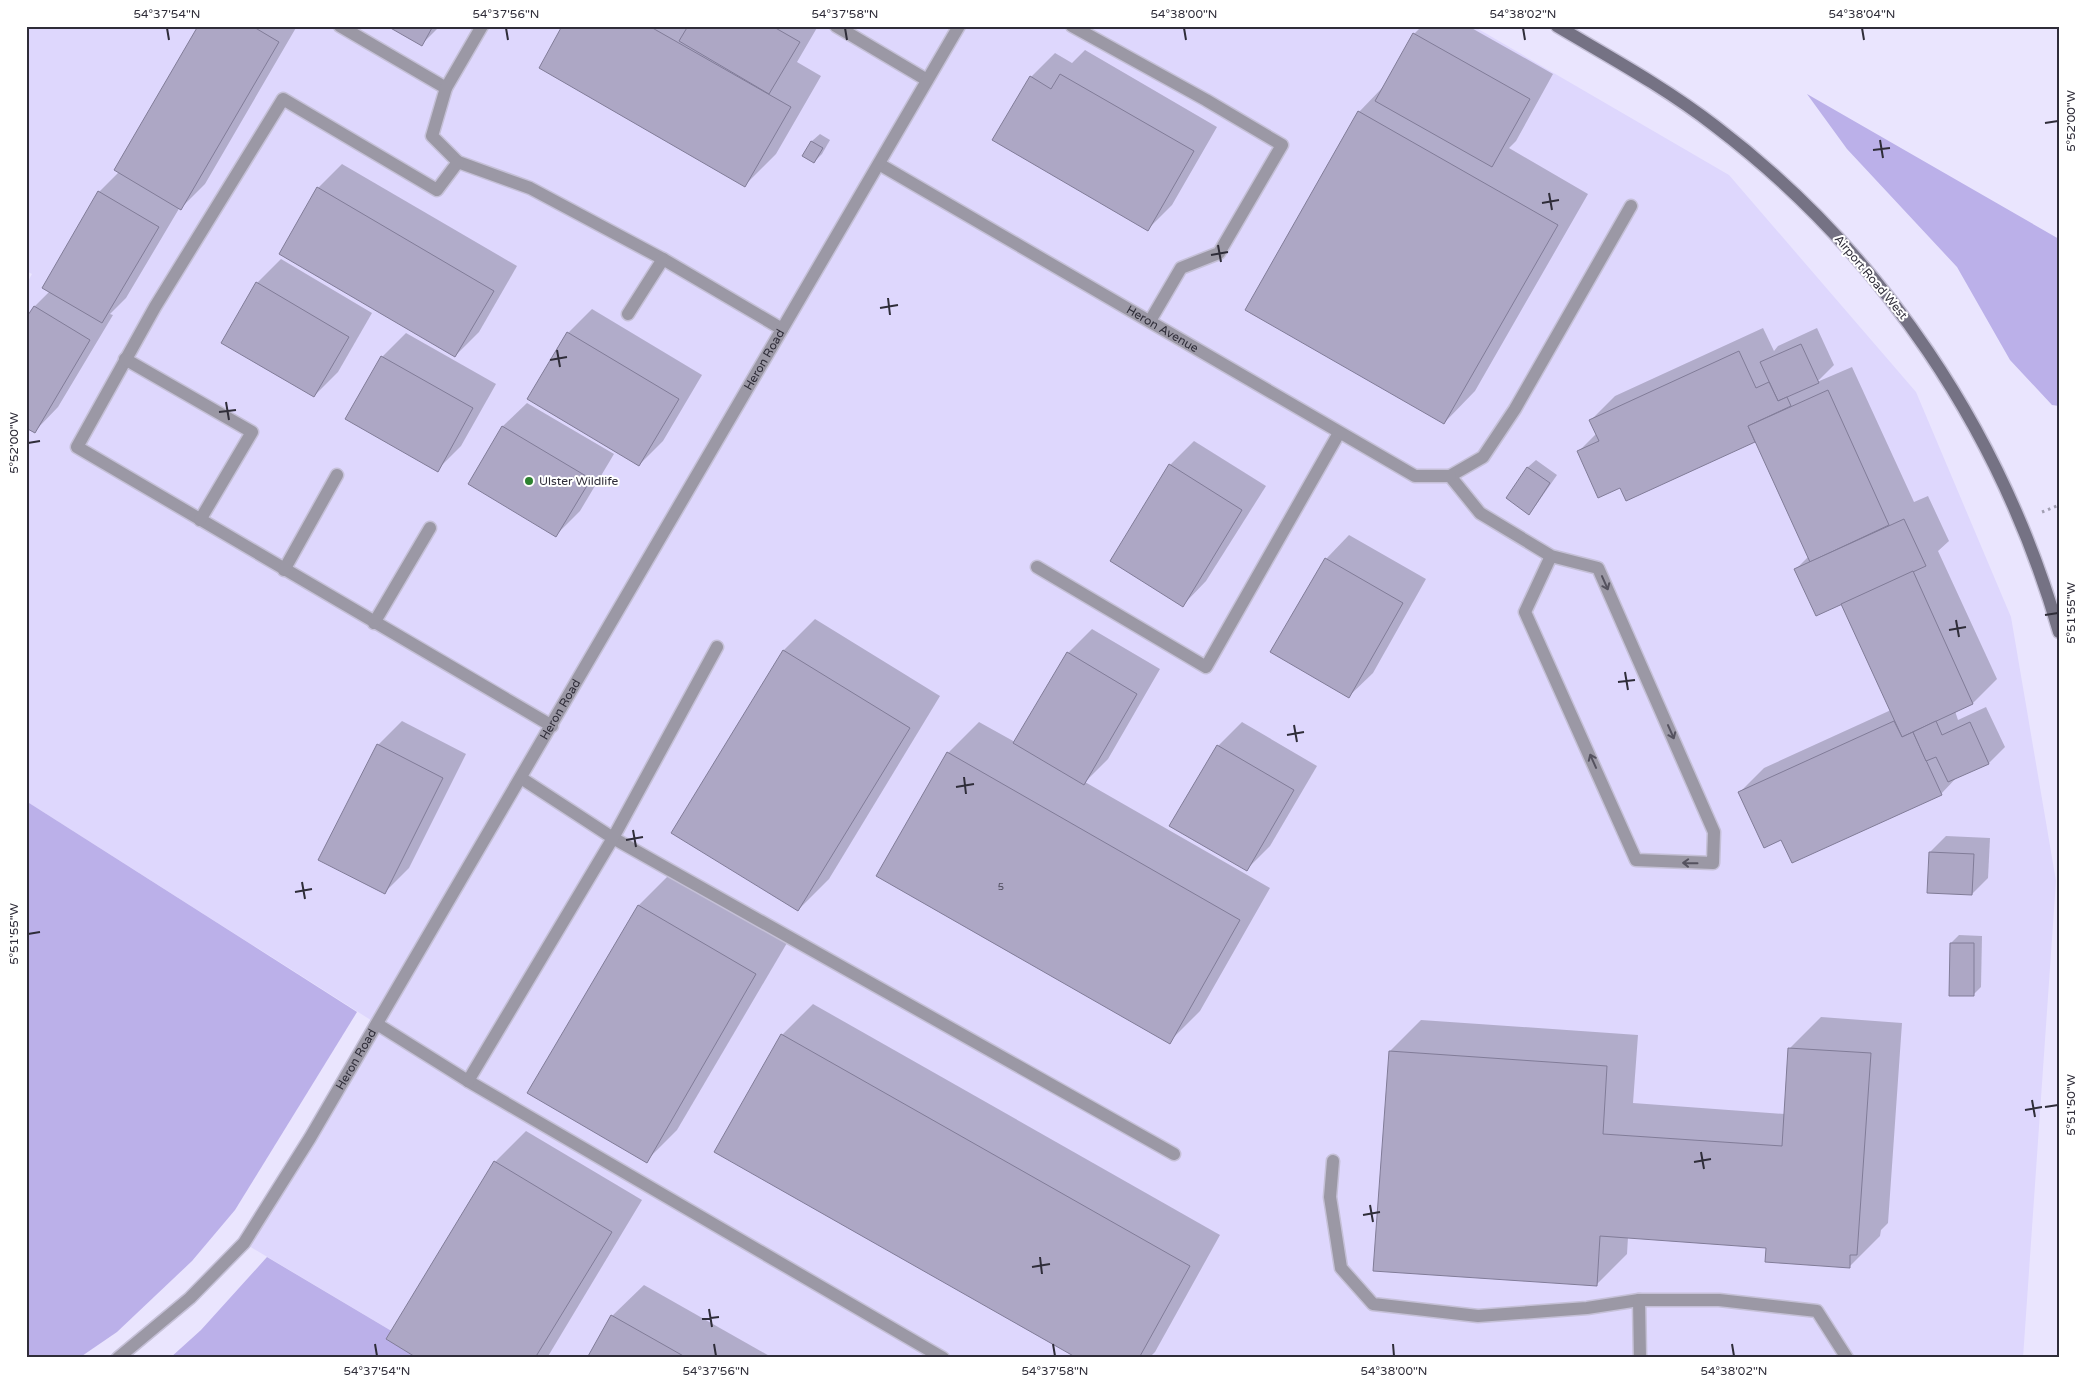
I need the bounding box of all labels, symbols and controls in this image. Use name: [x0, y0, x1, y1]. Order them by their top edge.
text: 54°37'54"N: [134, 7, 201, 21]
text: 54°37'56"N: [473, 7, 540, 21]
text: 54°37'58"N: [812, 7, 879, 21]
text: 54°38'00"N: [1151, 7, 1218, 21]
text: 54°38'02"N: [1490, 7, 1557, 21]
text: 54°38'04"N: [1829, 7, 1896, 21]
text: 5°52'00"W: [2064, 90, 2078, 152]
street label: Airport Road West: [1832, 232, 1911, 322]
street label: Heron Avenue: [1124, 303, 1201, 355]
street label: Heron Road: [741, 327, 787, 393]
text: 5°52'00"W: [7, 412, 21, 474]
place label: Ulster Wildlife: [539, 474, 618, 488]
marker: Ulster Wildlife: [523, 475, 535, 487]
one-way arrow: [1601, 575, 1611, 590]
text: 5°51'55"W: [2064, 582, 2078, 644]
street label: Heron Road: [537, 677, 583, 742]
one-way arrow: [1667, 724, 1677, 739]
one-way arrow: [1587, 754, 1597, 769]
one-way arrow: [1683, 858, 1699, 868]
house number: 5: [998, 881, 1004, 893]
text: 5°51'55"W: [7, 903, 21, 965]
street label: Heron Road: [333, 1026, 379, 1092]
text: 5°51'50"W: [2064, 1074, 2078, 1136]
text: 54°37'54"N: [344, 1364, 411, 1378]
text: 54°37'56"N: [683, 1364, 750, 1378]
text: 54°37'58"N: [1022, 1364, 1089, 1378]
text: 54°38'00"N: [1361, 1364, 1428, 1378]
text: 54°38'02"N: [1701, 1364, 1768, 1378]

